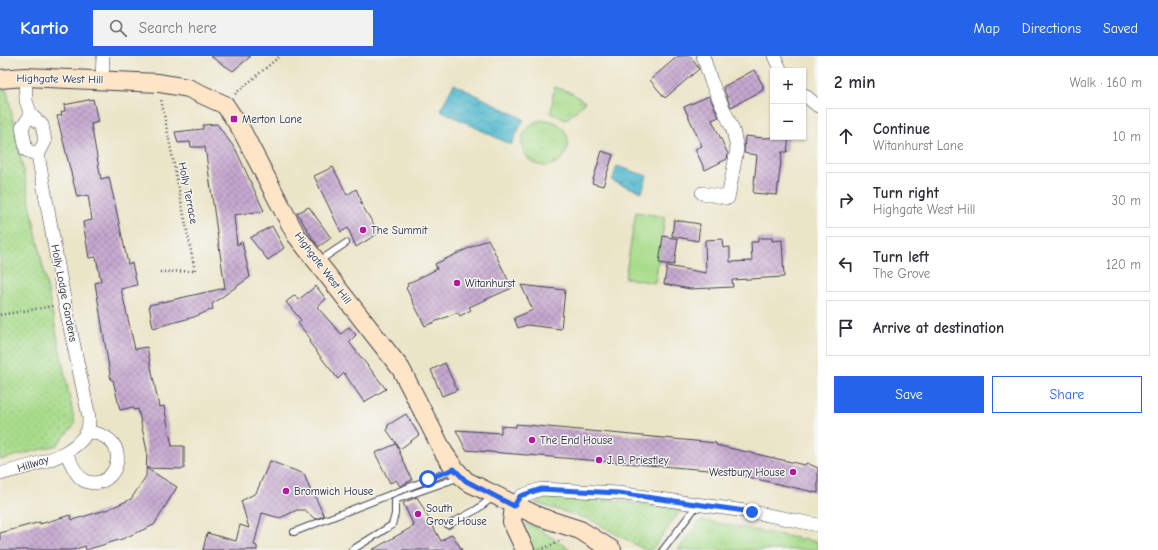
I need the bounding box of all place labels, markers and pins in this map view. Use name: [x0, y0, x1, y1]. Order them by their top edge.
place label: Merton Lane: [242, 113, 303, 126]
marker: Merton Lane: [229, 114, 239, 124]
place label: The Summit: [371, 224, 428, 237]
marker: The Summit: [358, 225, 368, 235]
place label: Witanhurst: [465, 277, 516, 290]
marker: Witanhurst: [452, 278, 462, 288]
place label: The End House: [540, 434, 613, 447]
marker: The End House: [527, 435, 537, 445]
place label: J. B. Priestley: [607, 454, 669, 467]
marker: J. B. Priestley: [594, 455, 604, 465]
place label: Westbury House: [709, 466, 785, 479]
marker: Westbury House: [788, 467, 798, 477]
place label: Bromwich House: [294, 485, 374, 498]
marker: Bromwich House: [281, 486, 291, 496]
place label: South Grove House: [426, 502, 487, 528]
marker: South Grove House: [413, 509, 423, 519]

